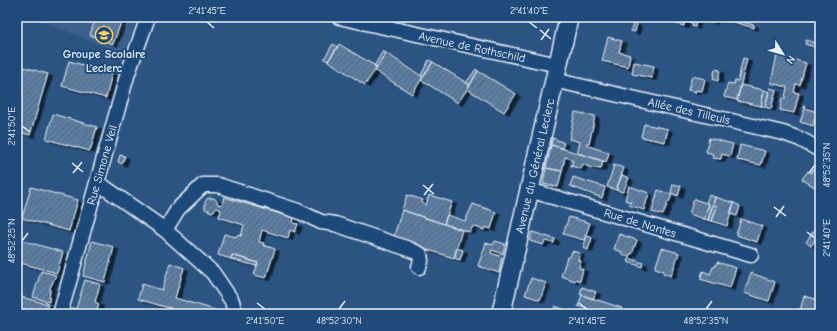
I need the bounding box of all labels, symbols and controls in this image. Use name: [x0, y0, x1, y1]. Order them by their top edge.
text: 2°41'45"E: [188, 5, 226, 17]
text: 2°41'40"E: [510, 5, 548, 17]
school or university icon: Groupe Scolaire Leclerc: [94, 25, 114, 45]
street label: Avenue de Rothschild: [417, 29, 527, 65]
north arrow: [763, 34, 803, 74]
place label: Groupe Scolaire Leclerc: [63, 47, 145, 75]
text: N: [783, 53, 798, 66]
street label: Allée des Tilleuls: [647, 95, 731, 127]
street label: Avenue du Général Leclerc: [513, 97, 557, 235]
text: 2°41'50"E: [6, 107, 18, 145]
street label: Rue Simone Veil: [84, 123, 120, 207]
text: 48°52'35"N: [821, 143, 833, 187]
street label: Rue de Nantes: [602, 205, 678, 241]
text: 48°52'25"N: [6, 218, 18, 264]
text: 2°41'40"E: [821, 219, 833, 257]
text: 2°41'50"E: [246, 315, 284, 327]
text: 48°52'30"N: [316, 315, 362, 327]
text: 2°41'45"E: [568, 315, 606, 327]
text: 48°52'35"N: [684, 315, 728, 327]

